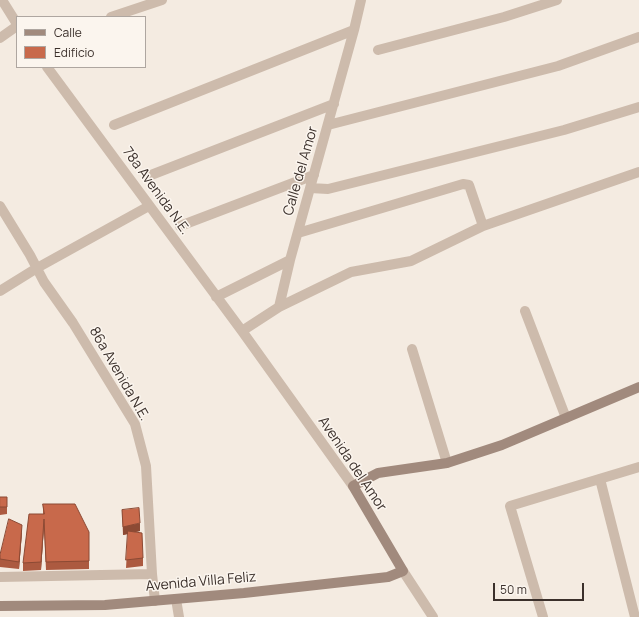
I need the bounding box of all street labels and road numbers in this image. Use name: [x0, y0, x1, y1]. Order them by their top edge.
street label: Calle del Amor: [280, 125, 322, 217]
street label: 78a Avenida N.E.: [119, 144, 193, 238]
street label: 86a Avenida N.E.: [85, 324, 153, 424]
street label: Avenida del Amor: [314, 414, 390, 514]
street label: Avenida Villa Feliz: [145, 569, 257, 595]

